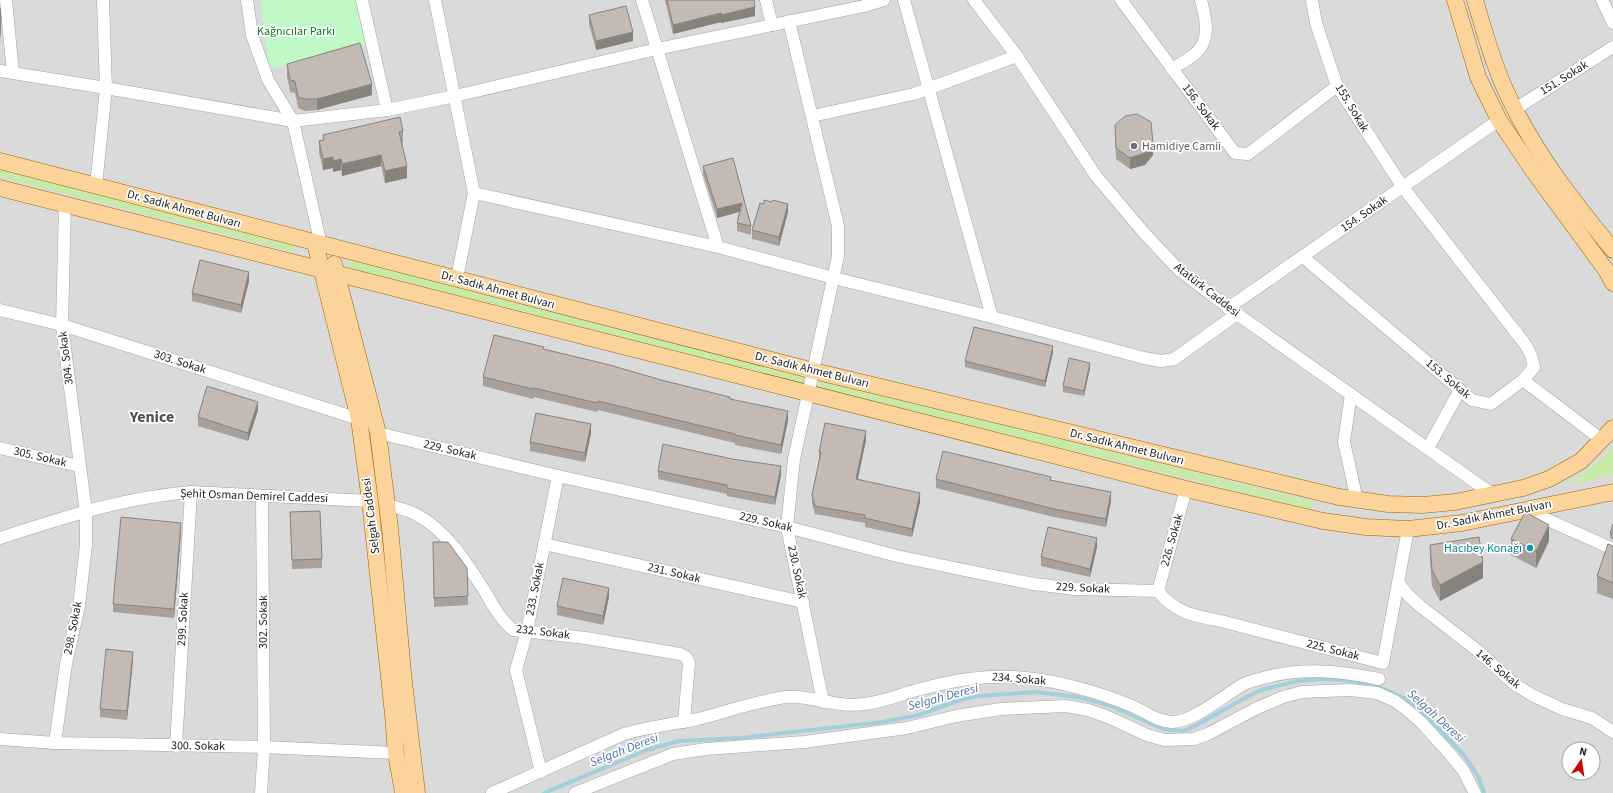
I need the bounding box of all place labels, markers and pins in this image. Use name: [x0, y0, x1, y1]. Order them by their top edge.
place label: Hamidiye Camii: [1142, 138, 1221, 155]
marker: Hamidiye Camii: [1129, 141, 1139, 151]
place label: Hacıbey Konağı: [1444, 540, 1522, 557]
marker: Hacıbey Konağı: [1525, 543, 1535, 553]

